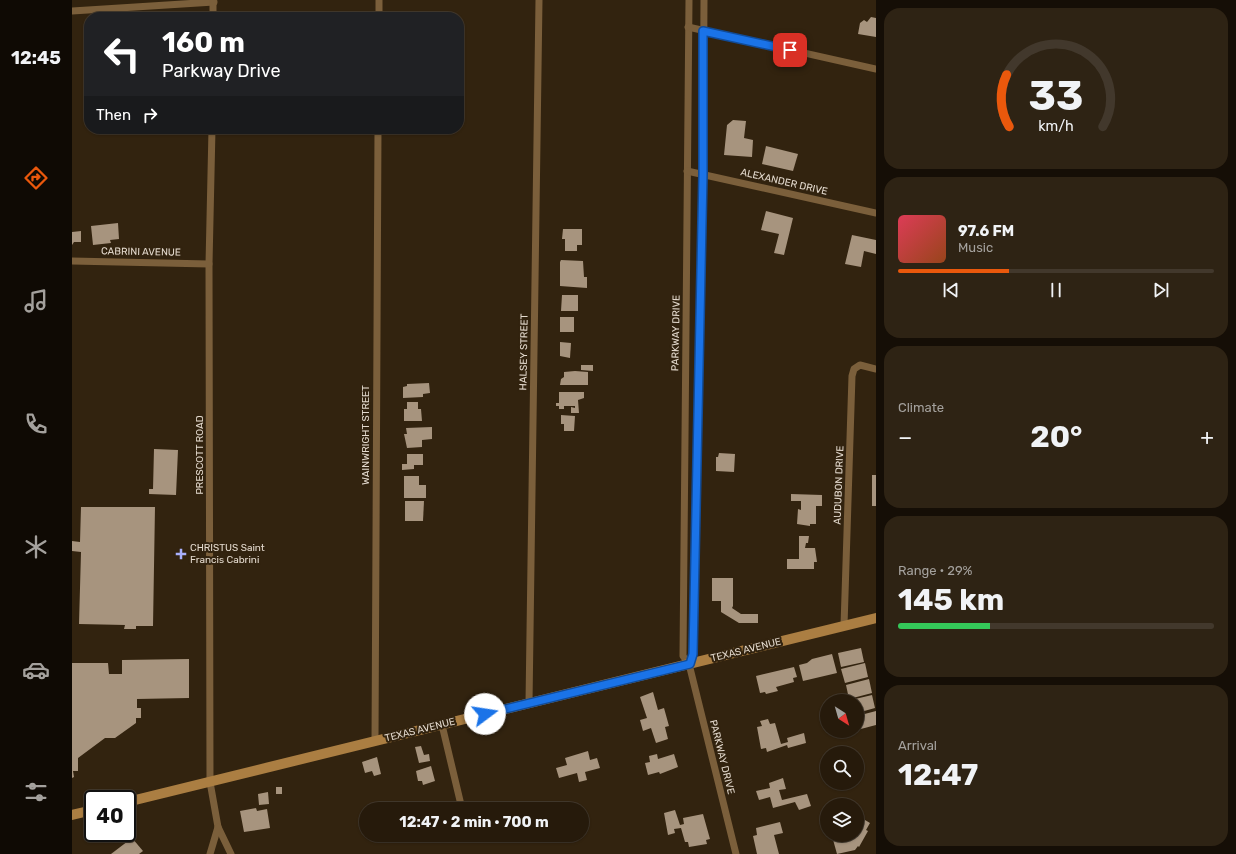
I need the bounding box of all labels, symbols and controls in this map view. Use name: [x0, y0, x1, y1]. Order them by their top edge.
text: 160 m: [162, 26, 245, 59]
icon: left: [96, 28, 148, 80]
pin: [773, 33, 807, 67]
icon: arrive: [779, 39, 801, 61]
text: 12:45: [11, 47, 61, 69]
text: Parkway Drive: [162, 60, 281, 82]
text: 33: [1029, 70, 1083, 119]
icon: right: [139, 104, 161, 126]
text: Then: [96, 106, 131, 124]
text: km/h: [1038, 117, 1074, 134]
icon: directions: [22, 164, 50, 192]
street label: ALEXANDER DRIVE: [739, 166, 829, 198]
text: 97.6 FM: [958, 222, 1014, 240]
text: Music: [958, 240, 993, 255]
street label: CABRINI AVENUE: [101, 245, 181, 259]
icon: previous: [940, 279, 962, 301]
icon: pause: [1045, 279, 1067, 301]
icon: next: [1150, 279, 1172, 301]
icon: music: [22, 287, 50, 315]
street label: PARKWAY DRIVE: [669, 295, 683, 371]
street label: HALSEY STREET: [517, 313, 531, 390]
street label: WAINWRIGHT STREET: [360, 385, 372, 485]
text: Climate: [898, 400, 944, 415]
icon: phone: [22, 410, 50, 438]
street label: PRESCOTT ROAD: [194, 415, 206, 495]
text: 20°: [1030, 419, 1082, 455]
text: −: [898, 424, 912, 451]
text: +: [1200, 424, 1214, 451]
street label: AUDUBON DRIVE: [832, 445, 846, 525]
icon: climate: [22, 533, 50, 561]
place label: CHRISTUS Saint Francis Cabrini: [190, 542, 265, 566]
marker: CHRISTUS Saint Francis Cabrini: [175, 548, 187, 560]
text: Range · 29%: [898, 563, 973, 578]
text: 145 km: [898, 582, 1004, 618]
street label: TEXAS AVENUE: [710, 635, 782, 665]
icon: car: [22, 656, 50, 684]
position arrow: [464, 693, 506, 735]
north arrow: [820, 694, 864, 738]
map controls: [820, 694, 864, 842]
street label: TEXAS AVENUE: [384, 715, 456, 745]
street label: PARKWAY DRIVE: [707, 718, 737, 796]
text: Arrival: [898, 738, 937, 753]
button: search: [820, 746, 864, 790]
text: 12:47: [898, 757, 978, 793]
icon: filters: [22, 778, 50, 806]
speed limit sign: 40: [84, 790, 136, 842]
button: layers: [820, 798, 864, 842]
text: 12:47 · 2 min · 700 m: [399, 813, 549, 831]

